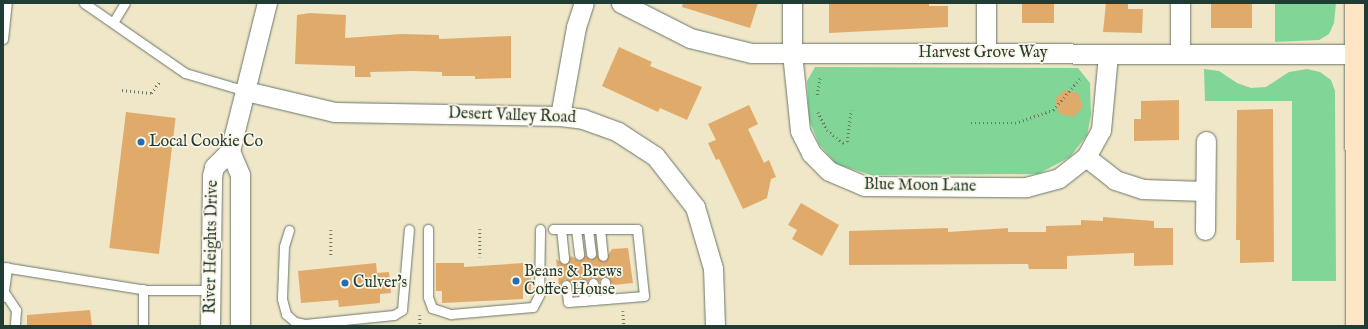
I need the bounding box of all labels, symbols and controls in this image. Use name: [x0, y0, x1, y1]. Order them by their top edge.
street label: Harvest Grove Way: [918, 43, 1048, 63]
street label: Desert Valley Road: [448, 104, 576, 128]
place label: Local Cookie Co: [149, 132, 263, 152]
marker: Local Cookie Co: [136, 137, 146, 147]
street label: Blue Moon Lane: [864, 175, 976, 197]
street label: River Heights Drive: [201, 180, 223, 314]
place label: Beans & Brews Coffee House: [524, 262, 622, 300]
place label: Culver's: [353, 273, 407, 293]
marker: Beans & Brews Coffee House: [511, 276, 521, 286]
marker: Culver's: [340, 278, 350, 288]

